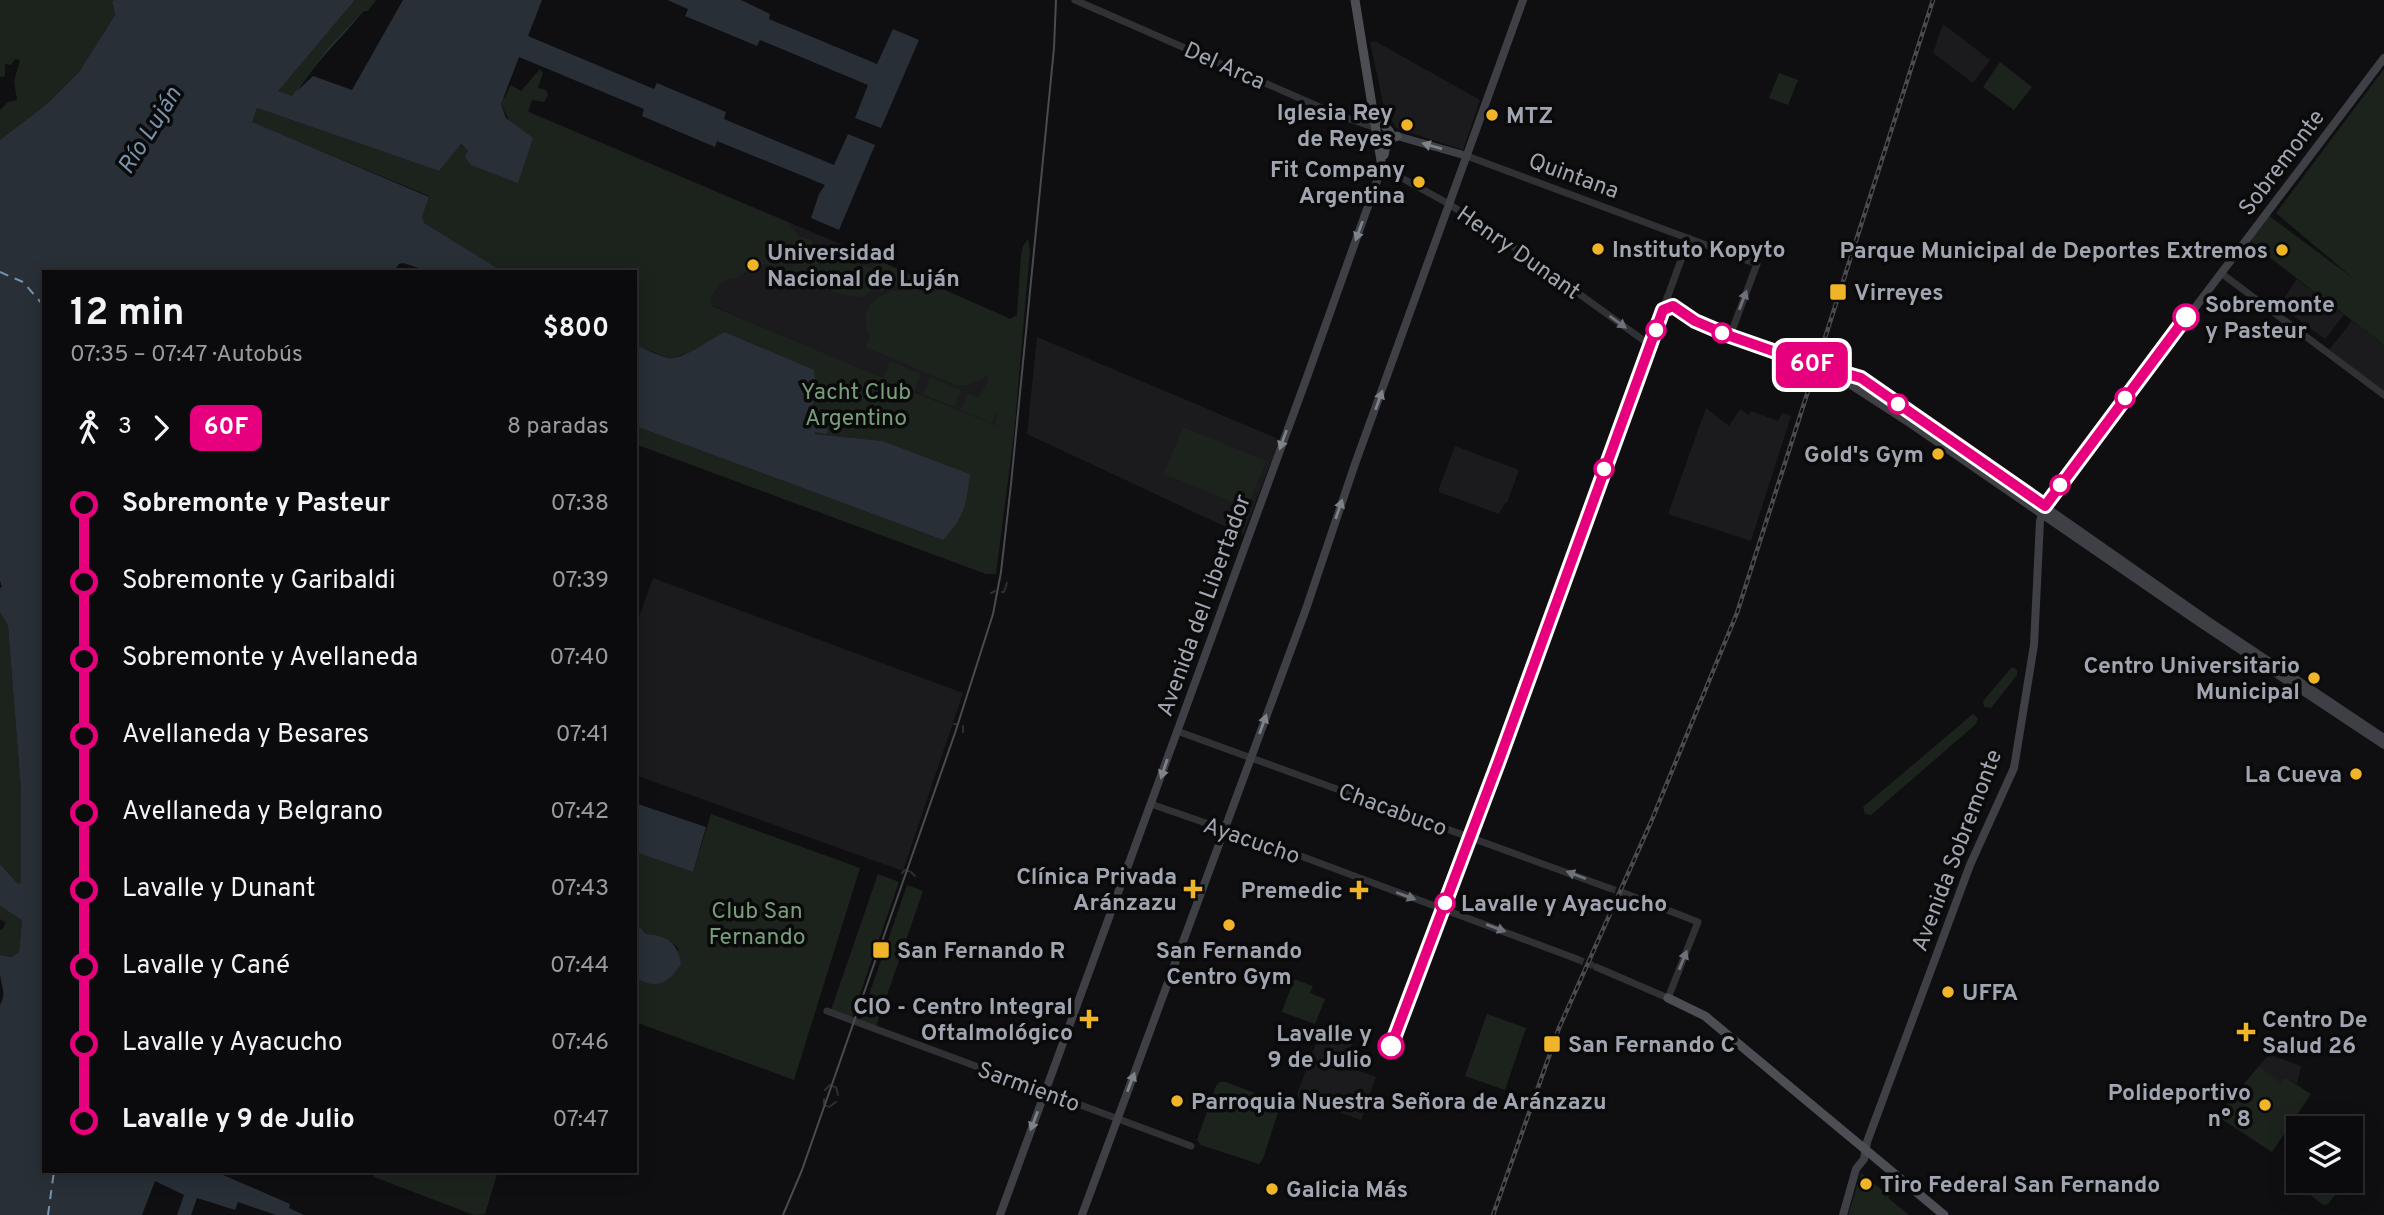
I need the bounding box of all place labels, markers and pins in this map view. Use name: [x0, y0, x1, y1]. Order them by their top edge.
place label: Iglesia Rey de Reyes: [1277, 100, 1393, 155]
place label: MTZ: [1506, 103, 1553, 132]
marker: MTZ: [1484, 107, 1500, 123]
marker: Iglesia Rey de Reyes: [1399, 117, 1415, 133]
place label: Fit Company Argentina: [1270, 157, 1405, 212]
marker: Fit Company Argentina: [1411, 174, 1427, 190]
place label: Instituto Kopyto: [1612, 237, 1785, 266]
place label: Parque Municipal de Deportes Extremos: [1840, 238, 2268, 267]
place label: Universidad Nacional de Luján: [767, 240, 960, 295]
marker: Instituto Kopyto: [1590, 241, 1606, 257]
marker: Parque Municipal de Deportes Extremos: [2274, 242, 2290, 258]
marker: Universidad Nacional de Luján: [745, 257, 761, 273]
place label: Virreyes: [1854, 280, 1944, 309]
marker: Virreyes: [1828, 282, 1848, 302]
place label: Sobremonte y Pasteur: [2205, 292, 2335, 347]
marker: Sobremonte y Pasteur: [2173, 304, 2199, 330]
unlabelled marker: [1646, 320, 1666, 340]
unlabelled marker: [1712, 323, 1732, 343]
unlabelled marker: [2115, 388, 2135, 408]
unlabelled marker: [1888, 394, 1908, 414]
place label: Gold's Gym: [1804, 442, 1924, 471]
marker: Gold's Gym: [1930, 446, 1946, 462]
unlabelled marker: [1594, 459, 1614, 479]
unlabelled marker: [2050, 475, 2070, 495]
place label: Centro Universitario Municipal: [2083, 653, 2300, 708]
marker: Centro Universitario Municipal: [2306, 670, 2322, 686]
place label: La Cueva: [2245, 762, 2342, 791]
marker: La Cueva: [2348, 766, 2364, 782]
place label: Clínica Privada Aránzazu: [1016, 864, 1177, 919]
place label: Premedic: [1241, 878, 1343, 907]
marker: Clínica Privada Aránzazu: [1183, 879, 1203, 899]
marker: Premedic: [1349, 880, 1369, 900]
place label: Lavalle y Ayacucho: [1461, 891, 1667, 920]
marker: Lavalle y Ayacucho: [1435, 893, 1455, 913]
marker: San Fernando Centro Gym: [1221, 917, 1237, 933]
place label: San Fernando R: [897, 938, 1065, 967]
place label: San Fernando Centro Gym: [1156, 938, 1302, 993]
marker: San Fernando R: [871, 940, 891, 960]
place label: UFFA: [1962, 980, 2018, 1009]
marker: UFFA: [1940, 984, 1956, 1000]
place label: CIO - Centro Integral Oftalmológico: [853, 994, 1073, 1049]
place label: Centro De Salud 26: [2262, 1007, 2367, 1062]
marker: CIO - Centro Integral Oftalmológico: [1079, 1009, 1099, 1029]
place label: Lavalle y 9 de Julio: [1268, 1021, 1372, 1076]
marker: Centro De Salud 26: [2236, 1022, 2256, 1042]
place label: San Fernando C: [1568, 1032, 1735, 1061]
marker: Lavalle y 9 de Julio: [1378, 1033, 1404, 1059]
marker: San Fernando C: [1542, 1034, 1562, 1054]
place label: Polideportivo n° 8: [2108, 1080, 2251, 1135]
place label: Parroquia Nuestra Señora de Aránzazu: [1191, 1089, 1607, 1118]
marker: Parroquia Nuestra Señora de Aránzazu: [1169, 1093, 1185, 1109]
marker: Polideportivo n° 8: [2257, 1097, 2273, 1113]
place label: Tiro Federal San Fernando: [1880, 1172, 2160, 1201]
marker: Tiro Federal San Fernando: [1858, 1176, 1874, 1192]
place label: Galicia Más: [1286, 1177, 1408, 1206]
marker: Galicia Más: [1264, 1181, 1280, 1197]

